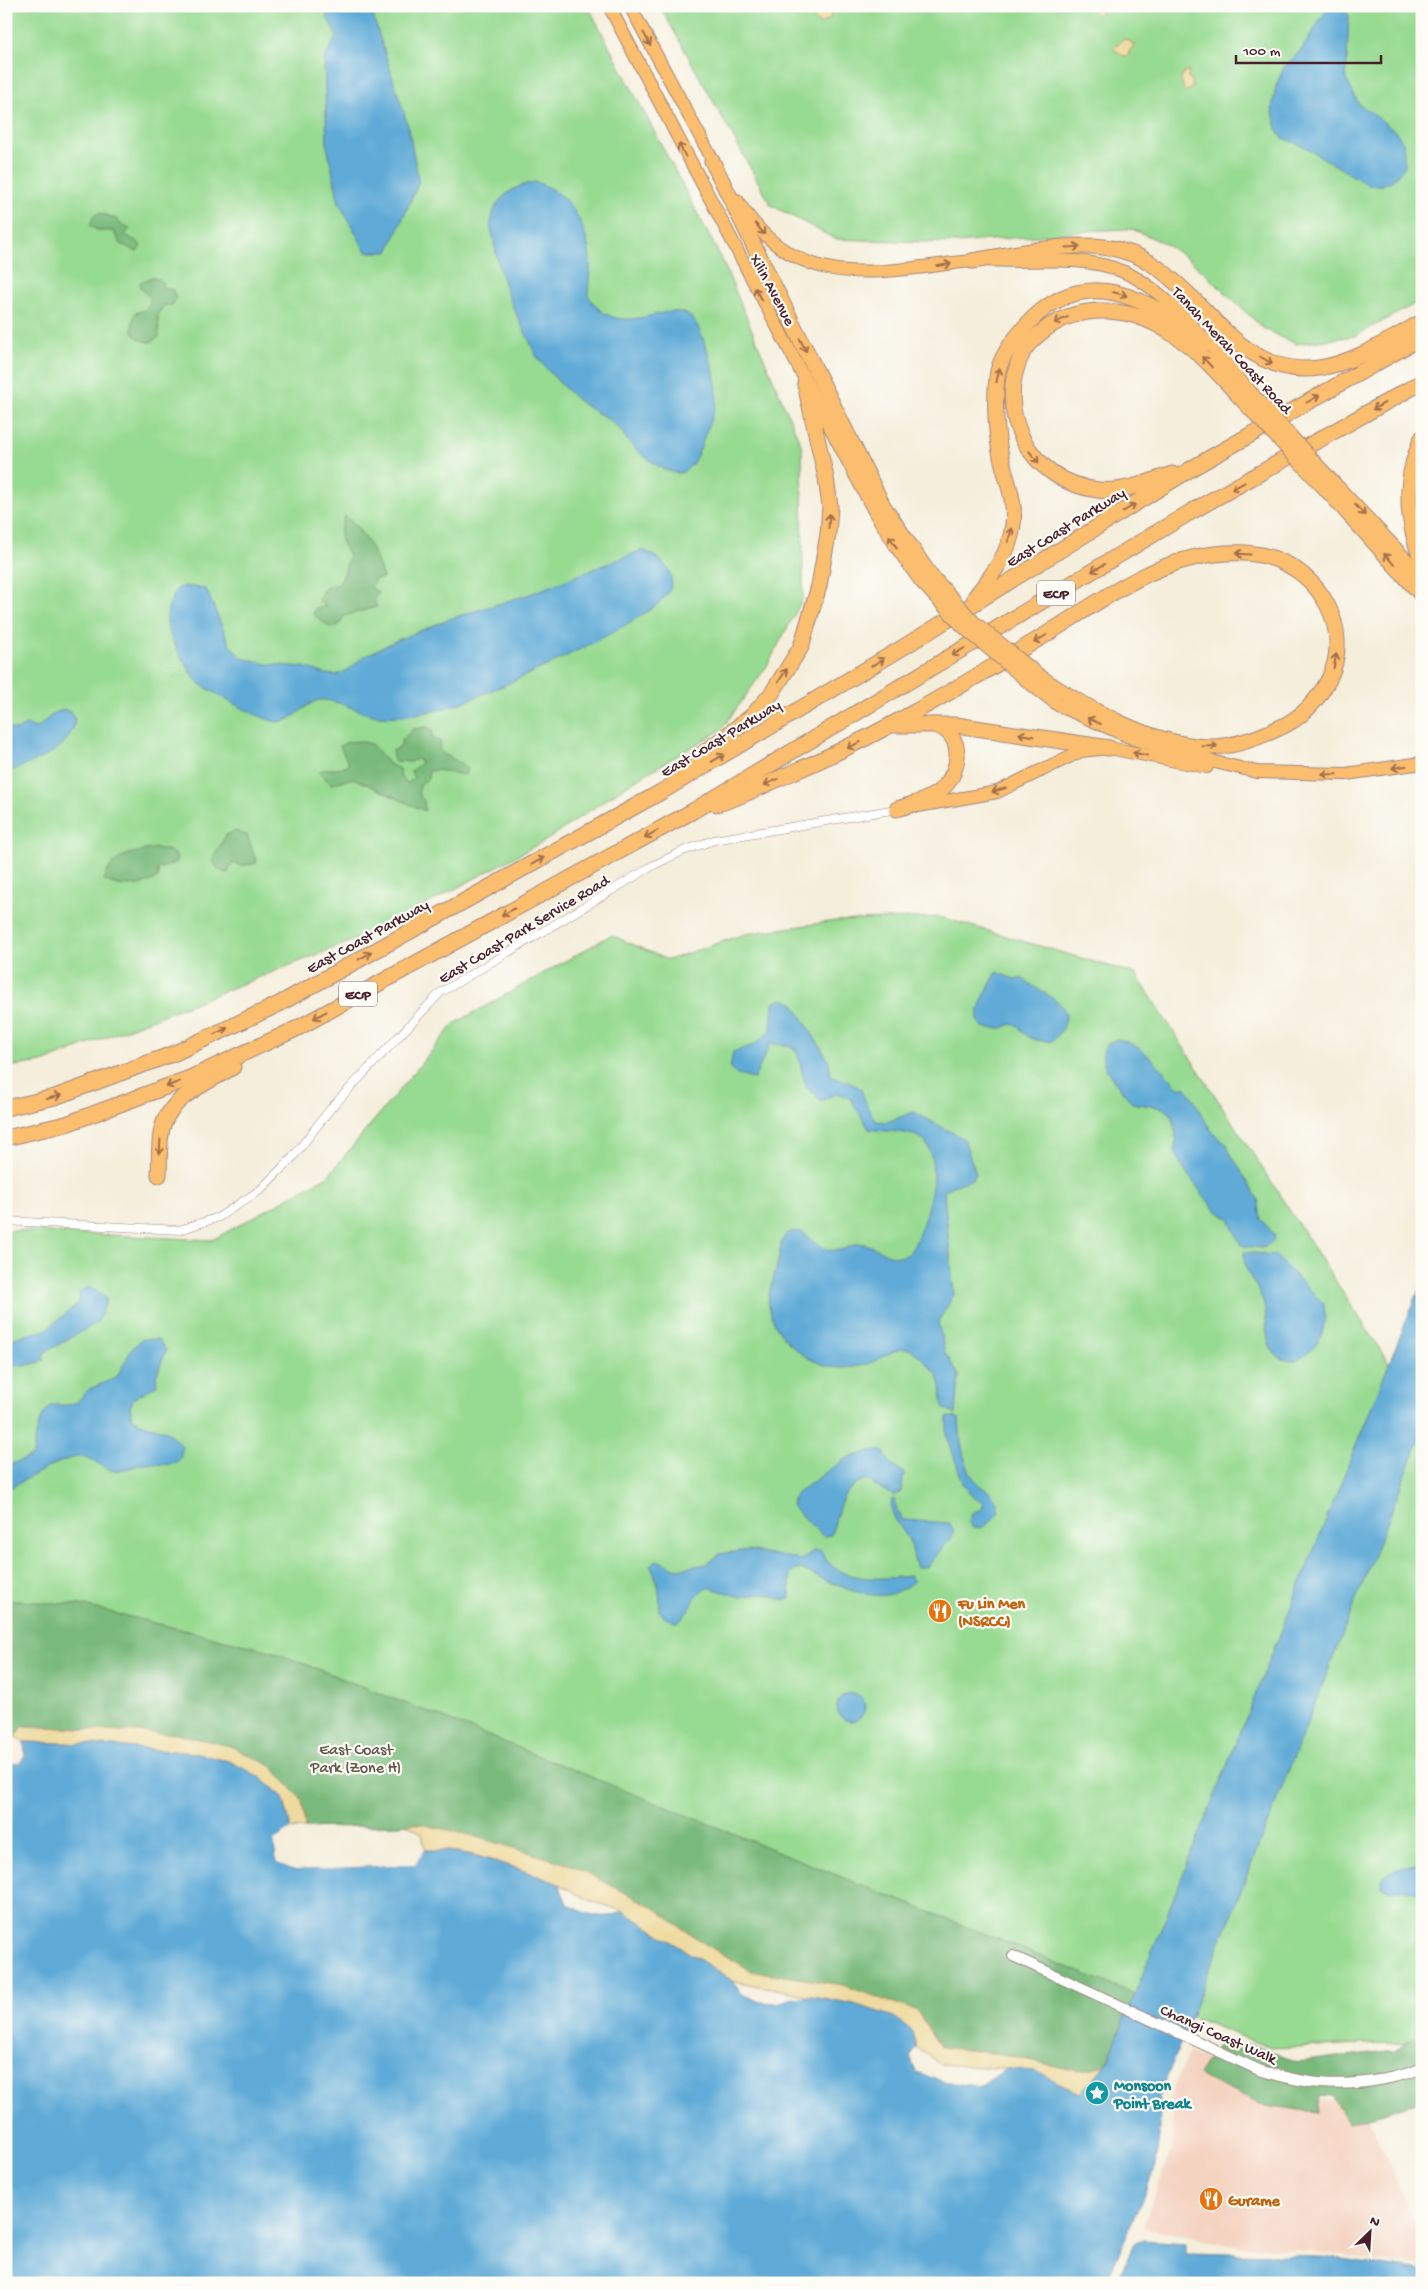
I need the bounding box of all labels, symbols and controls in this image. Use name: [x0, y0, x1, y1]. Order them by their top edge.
one-way arrow: [643, 31, 653, 45]
scale bar: [1236, 32, 1380, 64]
text: 100 m: [1242, 43, 1281, 61]
one-way arrow: [677, 143, 686, 158]
one-way arrow: [754, 222, 766, 235]
one-way arrow: [1064, 243, 1080, 252]
street label: Xilin Avenue: [744, 251, 798, 330]
one-way arrow: [936, 260, 952, 270]
street label: Tanah Merah Coast Road: [1166, 283, 1296, 420]
one-way arrow: [753, 287, 762, 302]
one-way arrow: [1111, 289, 1127, 299]
one-way arrow: [1054, 316, 1069, 326]
one-way arrow: [798, 338, 808, 353]
one-way arrow: [1259, 355, 1273, 365]
one-way arrow: [1201, 356, 1213, 368]
one-way arrow: [994, 368, 1004, 384]
one-way arrow: [1305, 394, 1320, 403]
one-way arrow: [1373, 401, 1387, 411]
one-way arrow: [1028, 451, 1040, 464]
one-way arrow: [1231, 481, 1245, 491]
street label: East Coast Parkway: [1004, 485, 1130, 573]
one-way arrow: [1121, 502, 1135, 512]
one-way arrow: [1354, 504, 1366, 517]
one-way arrow: [824, 513, 833, 529]
one-way arrow: [1005, 528, 1015, 544]
one-way arrow: [888, 535, 898, 549]
one-way arrow: [1235, 549, 1251, 558]
one-way arrow: [1383, 552, 1395, 565]
one-way arrow: [1091, 563, 1105, 573]
road number: ECP: [1037, 580, 1075, 606]
one-way arrow: [1033, 634, 1047, 644]
one-way arrow: [952, 647, 966, 657]
one-way arrow: [1330, 654, 1340, 670]
one-way arrow: [870, 657, 884, 667]
one-way arrow: [778, 668, 789, 682]
street label: East Coast Parkway: [658, 697, 785, 783]
one-way arrow: [1087, 715, 1102, 725]
one-way arrow: [1018, 729, 1034, 739]
one-way arrow: [846, 740, 861, 750]
one-way arrow: [1202, 741, 1218, 751]
one-way arrow: [1132, 749, 1148, 758]
one-way arrow: [710, 753, 724, 763]
one-way arrow: [1392, 762, 1408, 772]
one-way arrow: [1321, 769, 1337, 779]
one-way arrow: [764, 778, 779, 788]
one-way arrow: [992, 786, 1007, 795]
one-way arrow: [643, 829, 658, 839]
one-way arrow: [530, 855, 545, 865]
street label: East Coast Park Service Road: [436, 872, 615, 990]
street label: East Coast Parkway: [304, 897, 433, 980]
one-way arrow: [501, 908, 516, 917]
one-way arrow: [358, 951, 373, 961]
road number: ECP: [339, 982, 377, 1006]
one-way arrow: [313, 1011, 327, 1021]
one-way arrow: [213, 1026, 228, 1035]
one-way arrow: [165, 1080, 181, 1089]
one-way arrow: [45, 1091, 61, 1101]
one-way arrow: [156, 1139, 165, 1155]
place label: Fu Lin Men (NSRCC): [957, 1596, 1026, 1633]
restaurant icon: Fu Lin Men (NSRCC): [927, 1598, 953, 1624]
park label: East Coast Park (Zone H): [310, 1742, 401, 1779]
street label: Changi Coast Walk: [1156, 2002, 1280, 2071]
place label: Monsoon Point Break: [1113, 2078, 1193, 2115]
place icon: Monsoon Point Break: [1084, 2080, 1110, 2106]
restaurant icon: Gurame: [1198, 2186, 1224, 2212]
place label: Gurame: [1228, 2193, 1281, 2212]
north arrow: [1346, 2206, 1396, 2256]
text: N: [1367, 2213, 1382, 2232]

